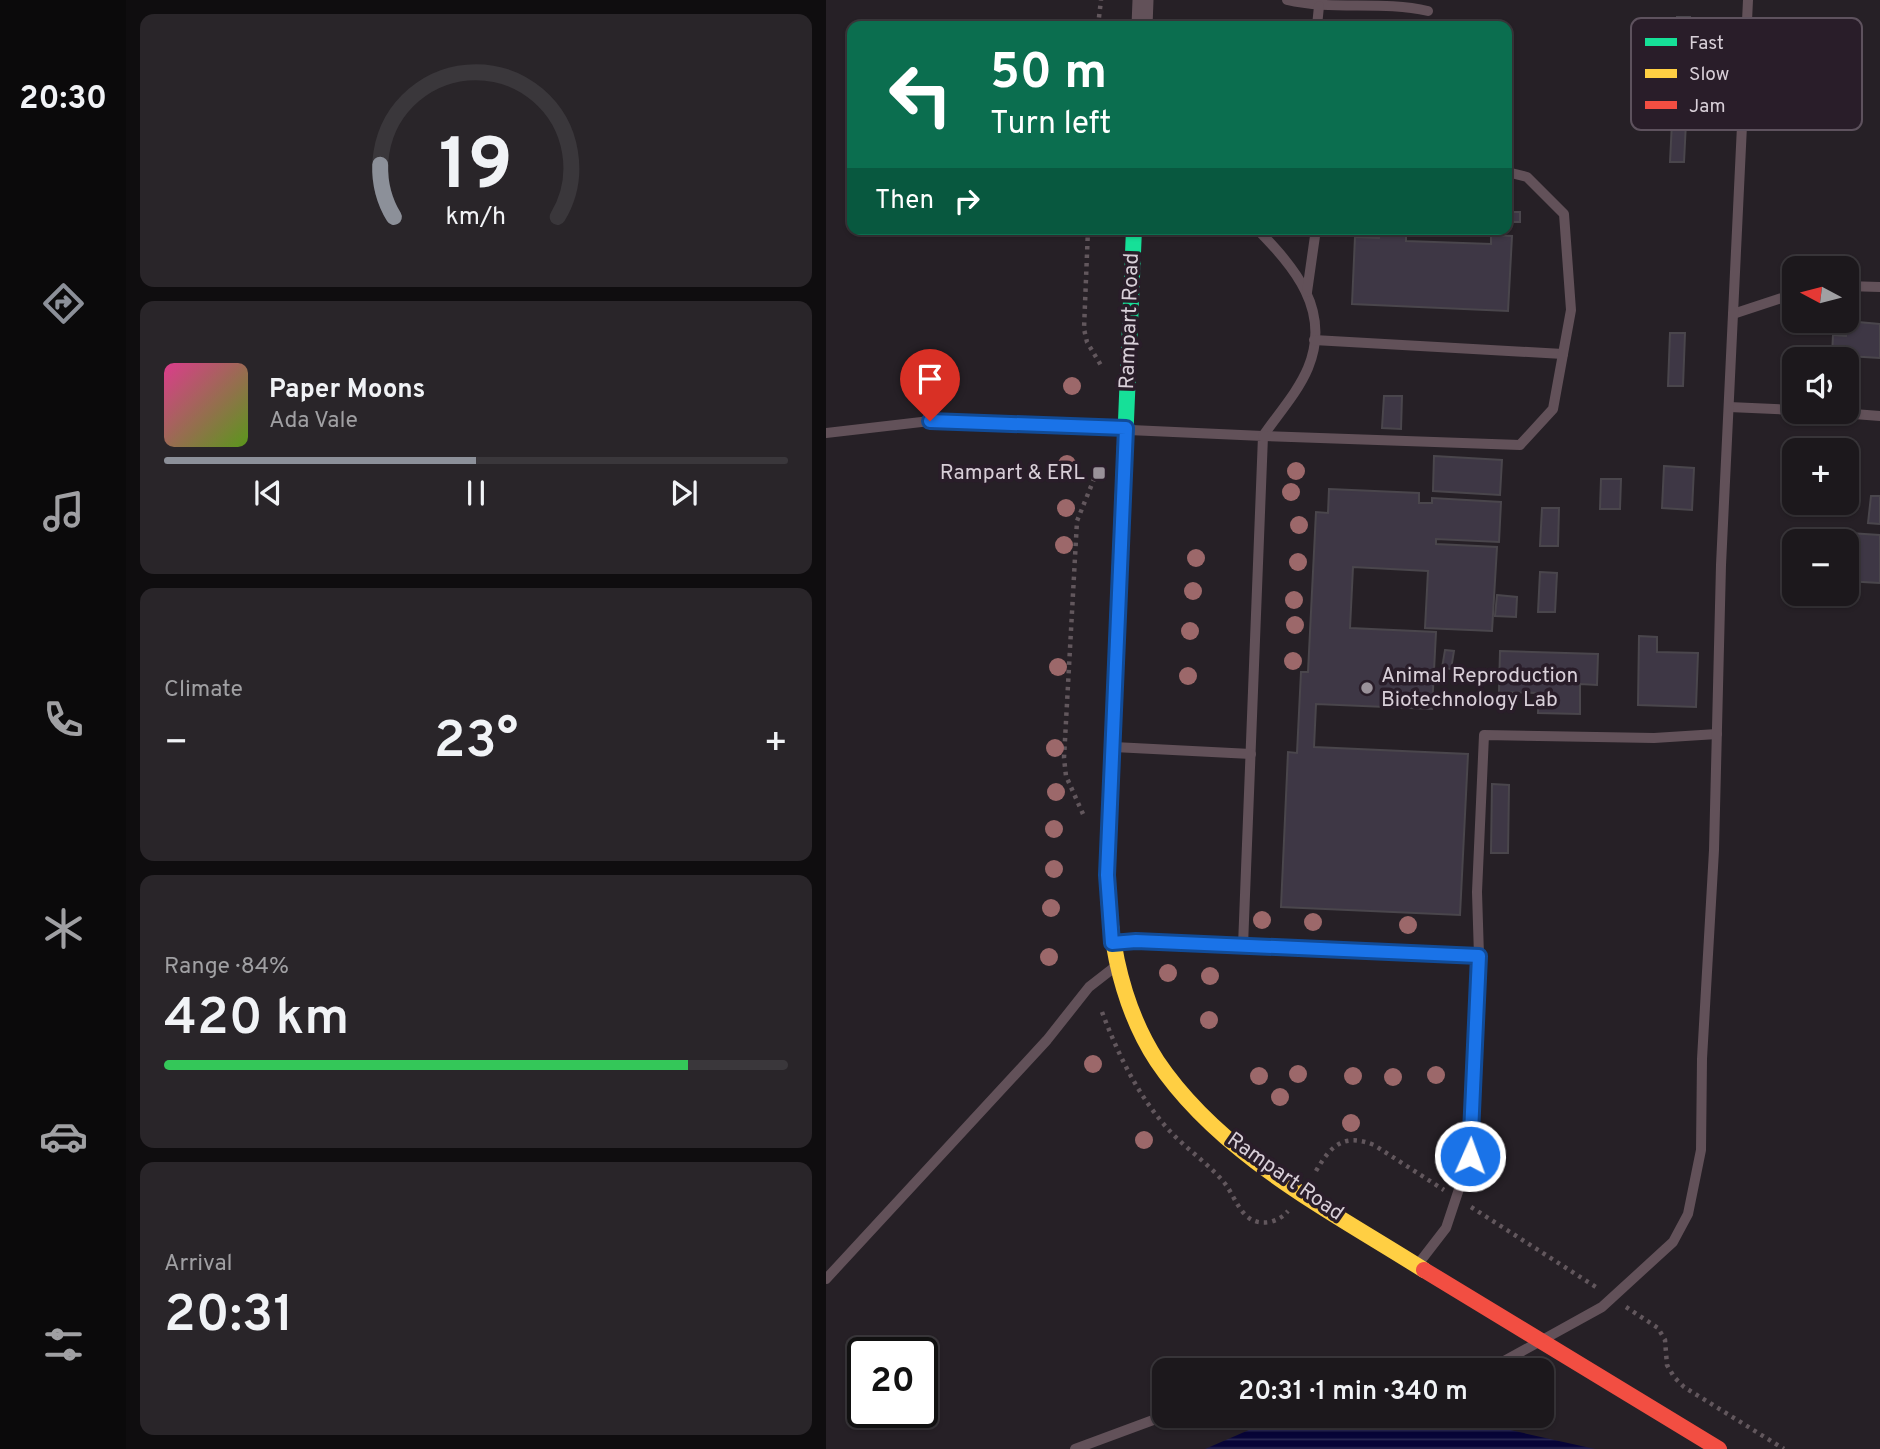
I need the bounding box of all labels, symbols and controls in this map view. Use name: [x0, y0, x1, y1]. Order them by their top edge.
legend: [1631, 18, 1862, 130]
text: Fast: [1689, 32, 1724, 56]
text: 50 m: [990, 44, 1107, 106]
icon: left: [875, 49, 966, 140]
text: Slow: [1689, 63, 1729, 87]
text: 20:30: [19, 80, 107, 120]
text: Jam: [1689, 95, 1726, 119]
text: Turn left: [990, 105, 1111, 145]
text: 19: [439, 123, 513, 215]
icon: right: [948, 182, 986, 220]
text: Then: [875, 185, 934, 218]
text: km/h: [446, 201, 506, 233]
street label: Rampart Road: [1114, 252, 1146, 390]
north arrow: [1782, 256, 1858, 332]
map controls: [1782, 256, 1859, 606]
icon: directions: [39, 279, 88, 328]
button: sound: [1782, 347, 1859, 424]
pin: [900, 349, 960, 421]
icon: arrive: [911, 360, 949, 398]
text: Paper Moons: [269, 374, 425, 407]
text: Ada Vale: [269, 407, 358, 436]
button: +: [1782, 438, 1859, 515]
place label: Rampart & ERL: [940, 460, 1085, 487]
marker: Rampart & ERL: [1091, 465, 1107, 481]
icon: previous: [249, 474, 287, 512]
icon: pause: [457, 474, 495, 512]
icon: next: [665, 474, 703, 512]
icon: music: [39, 487, 88, 536]
button: −: [1782, 529, 1859, 606]
place label: Animal Reproduction Biotechnology Lab: [1381, 663, 1578, 714]
text: Climate: [164, 676, 243, 705]
marker: Animal Reproduction Biotechnology Lab: [1359, 680, 1375, 696]
icon: phone: [39, 695, 88, 744]
text: 23°: [434, 710, 518, 776]
text: −: [164, 720, 189, 769]
text: +: [763, 720, 788, 769]
icon: climate: [39, 904, 88, 953]
text: Range · 84%: [164, 953, 289, 982]
text: 420 km: [164, 987, 349, 1053]
icon: car: [39, 1112, 88, 1161]
position arrow: [1433, 1119, 1507, 1193]
street label: Rampart Road: [1221, 1127, 1349, 1227]
text: Arrival: [164, 1250, 233, 1279]
text: 20:31: [164, 1284, 294, 1350]
icon: filters: [39, 1320, 88, 1369]
speed limit sign: 20: [847, 1337, 938, 1428]
text: 20:31 · 1 min · 340 m: [1238, 1376, 1468, 1409]

